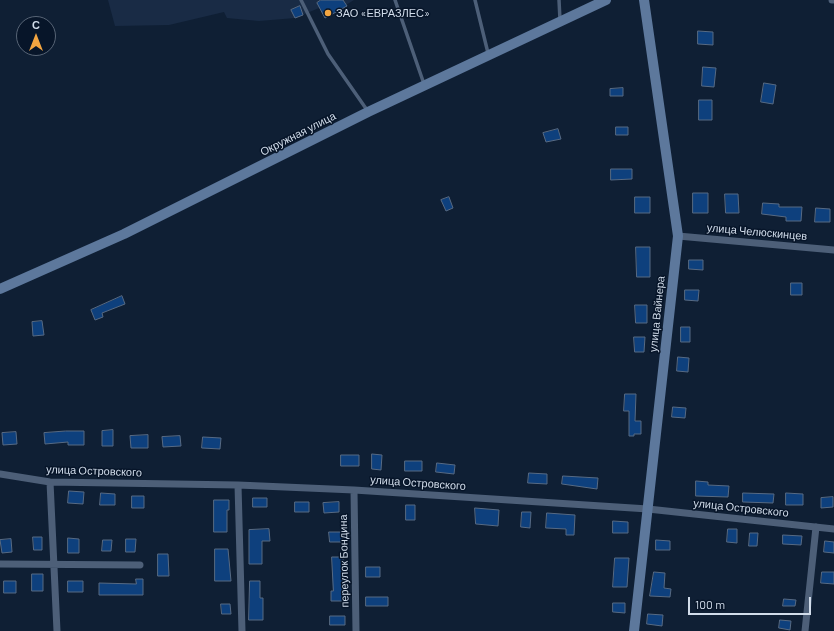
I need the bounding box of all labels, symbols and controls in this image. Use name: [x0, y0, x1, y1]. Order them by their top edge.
place label: ЗАО «ЕВРАЗЛЕС»: [336, 6, 430, 20]
marker: ЗАО «ЕВРАЗЛЕС»: [323, 8, 333, 18]
north arrow: [16, 16, 56, 56]
text: С: [32, 18, 40, 31]
street label: Окружная улица: [258, 109, 338, 159]
street label: улица Челюскинцев: [706, 221, 808, 243]
street label: улица Вайнера: [646, 275, 668, 353]
street label: улица Островского: [46, 463, 142, 479]
street label: улица Островского: [370, 473, 466, 493]
street label: улица Островского: [693, 496, 789, 520]
street label: переулок Бондина: [337, 514, 351, 608]
scale bar: [690, 589, 813, 615]
text: 100 m: [695, 597, 725, 611]

